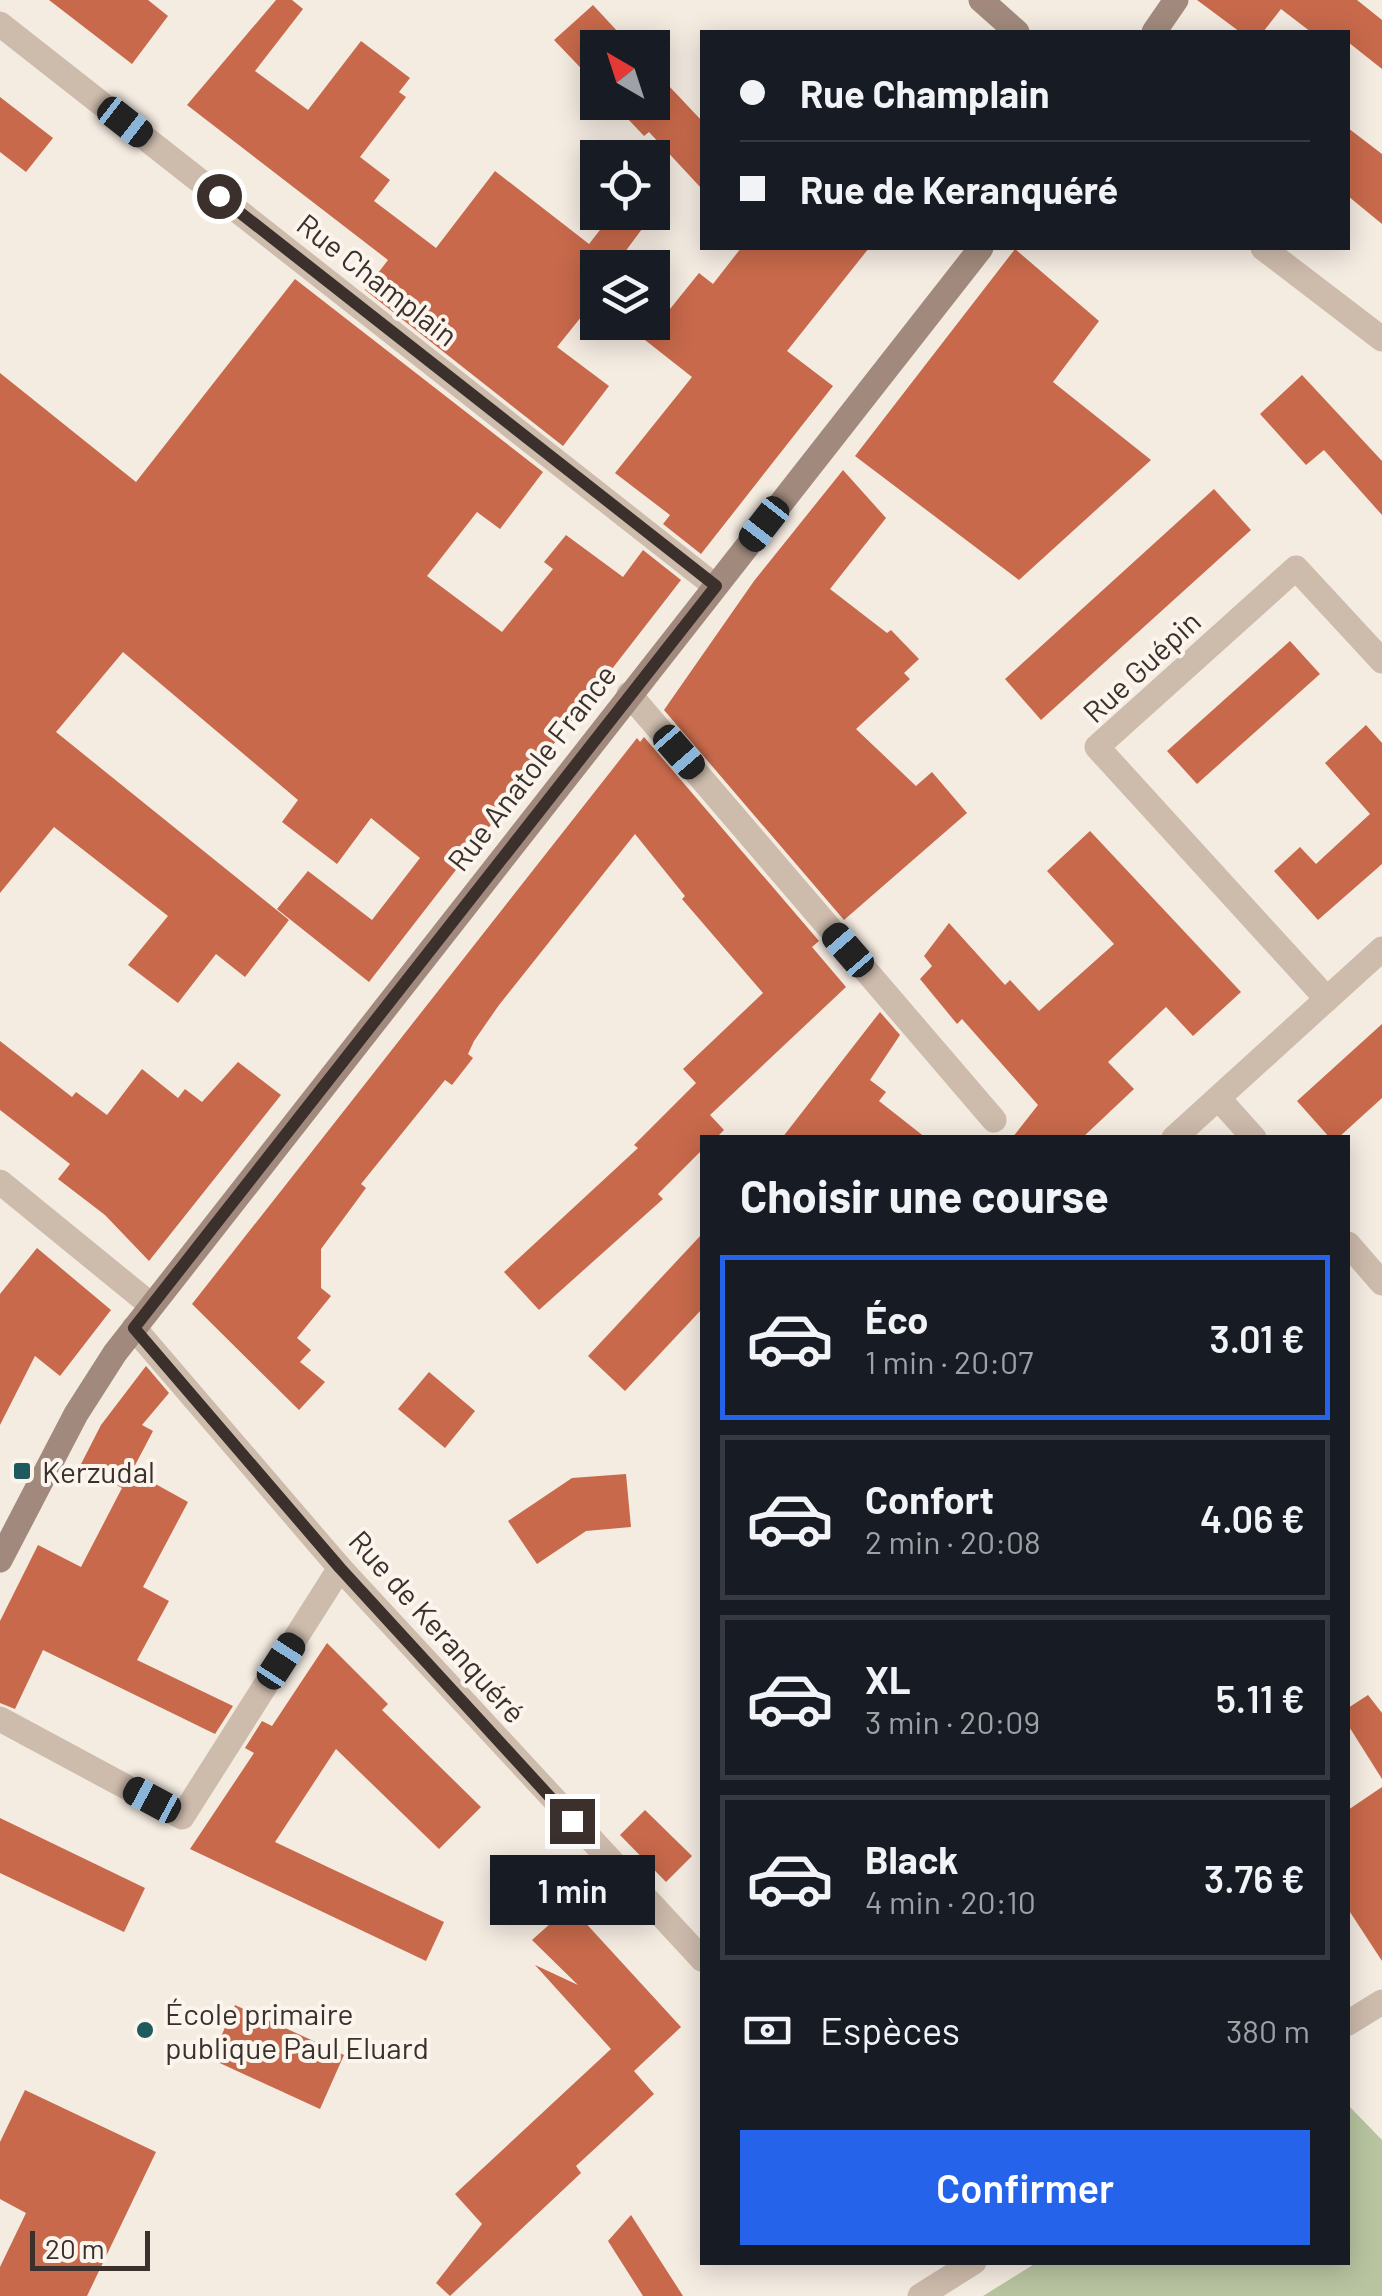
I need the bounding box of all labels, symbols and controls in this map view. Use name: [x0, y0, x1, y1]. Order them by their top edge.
north arrow: [580, 30, 670, 120]
map controls: [580, 30, 670, 340]
text: Rue Champlain: [800, 70, 1049, 116]
car: [92, 92, 158, 152]
button: locate: [580, 140, 670, 230]
text: Rue de Keranquéré: [800, 166, 1118, 212]
route start: [197, 174, 242, 219]
street label: Rue Champlain: [291, 205, 465, 353]
button: layers: [580, 250, 670, 340]
car: [734, 491, 794, 557]
street label: Rue Guépin: [1075, 603, 1207, 729]
street label: Rue Anatole France: [439, 657, 623, 877]
car: [648, 720, 710, 784]
car: [817, 918, 879, 982]
text: Choisir une course: [740, 1168, 1109, 1222]
icon: car: [745, 1293, 835, 1383]
text: Éco: [865, 1296, 929, 1342]
text: 3.01 €: [1209, 1315, 1305, 1361]
text: 1 min · 20:07: [865, 1342, 1033, 1380]
place label: Kerzudal: [42, 1453, 155, 1489]
marker: Kerzudal: [11, 1460, 33, 1482]
icon: car: [745, 1473, 835, 1563]
text: Confort: [865, 1476, 994, 1522]
text: 4.06 €: [1200, 1495, 1305, 1541]
street label: Rue de Keranquéré: [342, 1522, 534, 1730]
text: 2 min · 20:08: [865, 1522, 1041, 1560]
car: [252, 1628, 310, 1694]
icon: car: [745, 1653, 835, 1743]
text: XL: [865, 1656, 911, 1702]
text: 5.11 €: [1216, 1675, 1305, 1721]
text: 3 min · 20:09: [865, 1702, 1040, 1740]
car: [118, 1773, 186, 1827]
route end: [550, 1799, 595, 1844]
icon: car: [745, 1833, 835, 1923]
text: Black: [865, 1836, 959, 1882]
text: 3.76 €: [1204, 1855, 1305, 1901]
callout: 1 min: [490, 1856, 654, 1926]
text: 1 min: [538, 1871, 607, 1909]
text: 4 min · 20:10: [865, 1882, 1036, 1920]
place label: École primaire publique Paul Eluard: [165, 1995, 429, 2065]
icon: cash: [740, 2003, 795, 2058]
text: Espèces: [820, 2007, 960, 2053]
text: 380 m: [1226, 2011, 1310, 2049]
marker: École primaire publique Paul Eluard: [134, 2019, 156, 2041]
button: Confirmer: [740, 2130, 1310, 2245]
scale bar: [30, 2226, 150, 2270]
text: 20 m: [45, 2231, 105, 2265]

